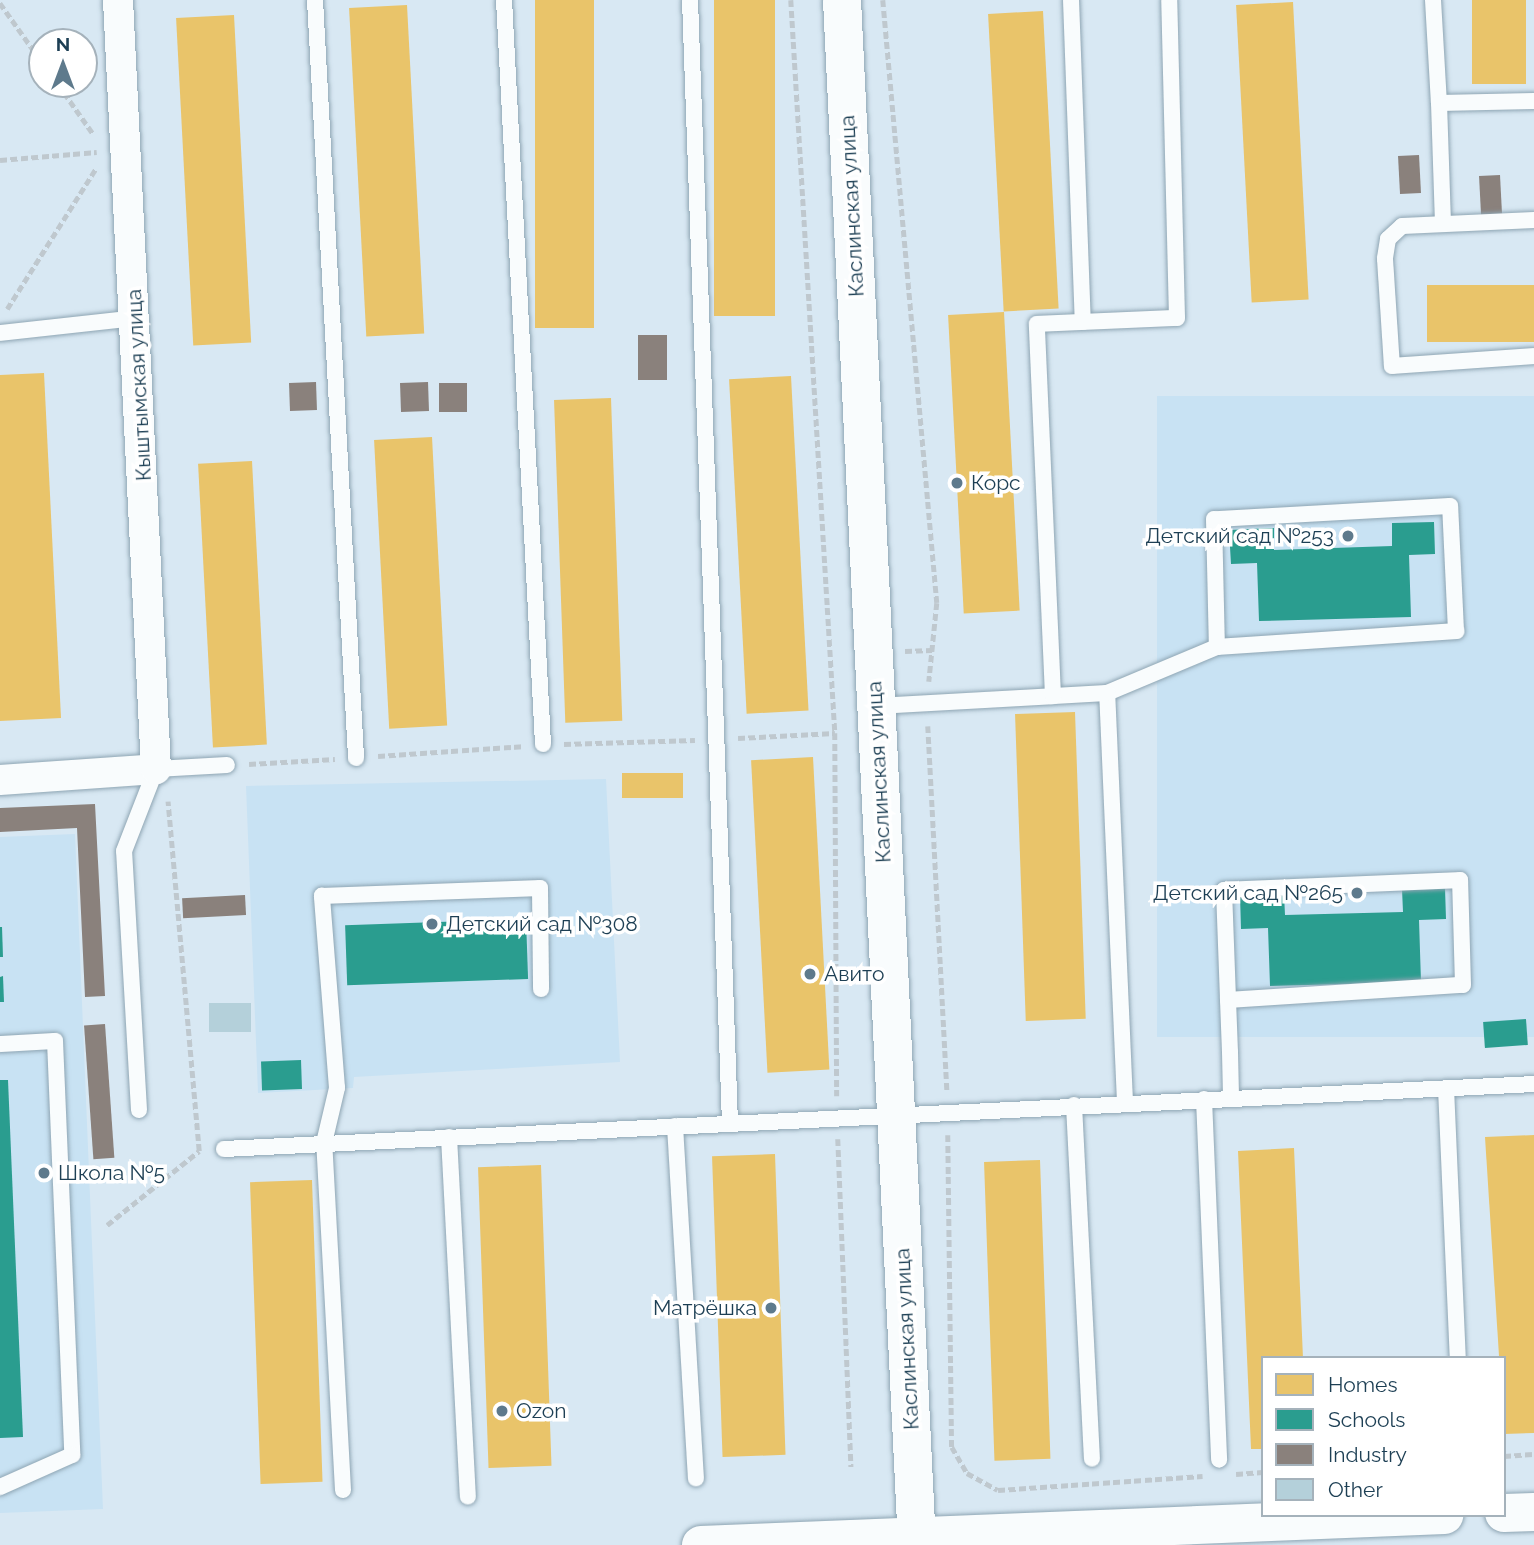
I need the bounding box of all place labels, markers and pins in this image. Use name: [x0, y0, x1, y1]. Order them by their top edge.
place label: Корс: [971, 470, 1021, 496]
marker: Корс: [949, 475, 965, 491]
place label: Детский сад №253: [1145, 523, 1334, 549]
marker: Детский сад №253: [1340, 528, 1356, 544]
place label: Детский сад №265: [1153, 880, 1343, 906]
marker: Детский сад №265: [1349, 885, 1365, 901]
place label: Детский сад №308: [446, 911, 638, 937]
marker: Детский сад №308: [424, 916, 440, 932]
place label: Авито: [824, 961, 884, 987]
marker: Авито: [802, 966, 818, 982]
place label: Школа №5: [58, 1160, 165, 1186]
marker: Школа №5: [36, 1165, 52, 1181]
place label: Матрёшка: [653, 1295, 757, 1321]
marker: Матрёшка: [763, 1300, 779, 1316]
place label: Ozon: [516, 1398, 567, 1424]
marker: Ozon: [494, 1403, 510, 1419]

